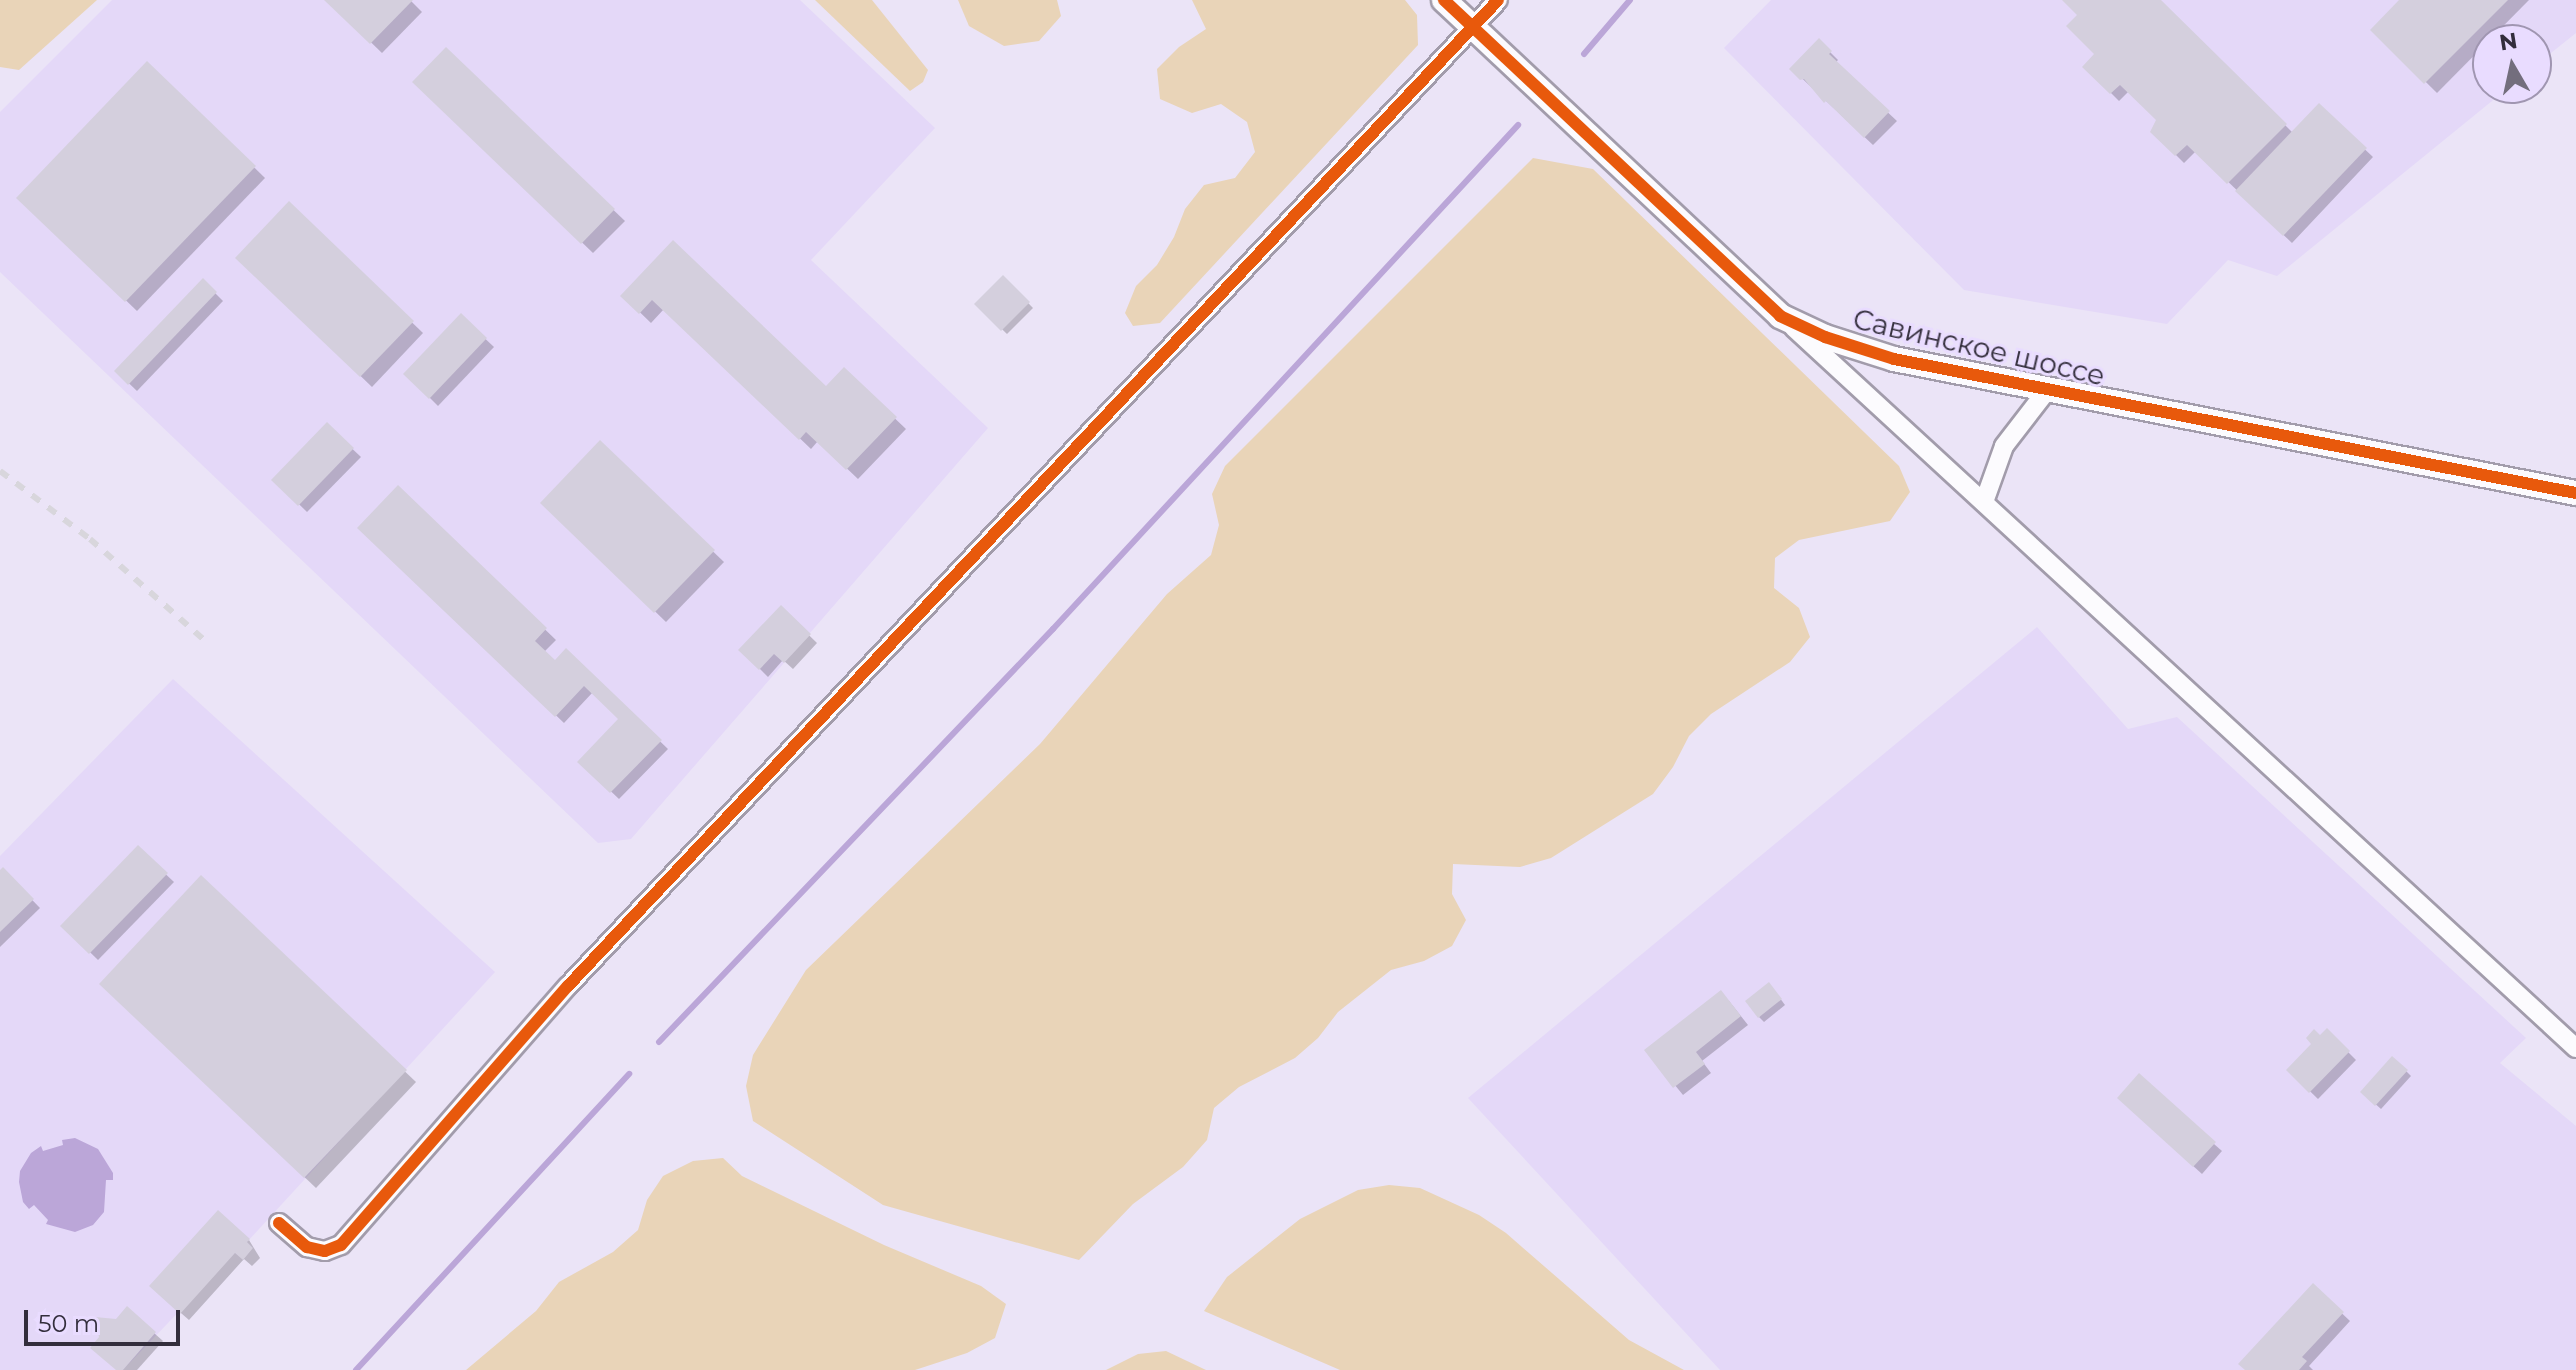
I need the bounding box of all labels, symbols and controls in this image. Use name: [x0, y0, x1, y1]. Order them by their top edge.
north arrow: [2472, 24, 2552, 104]
text: N: [2498, 27, 2519, 57]
street label: Савинское шоссе: [1850, 302, 2108, 392]
scale bar: [28, 1294, 184, 1344]
text: 50 m: [38, 1309, 99, 1338]

